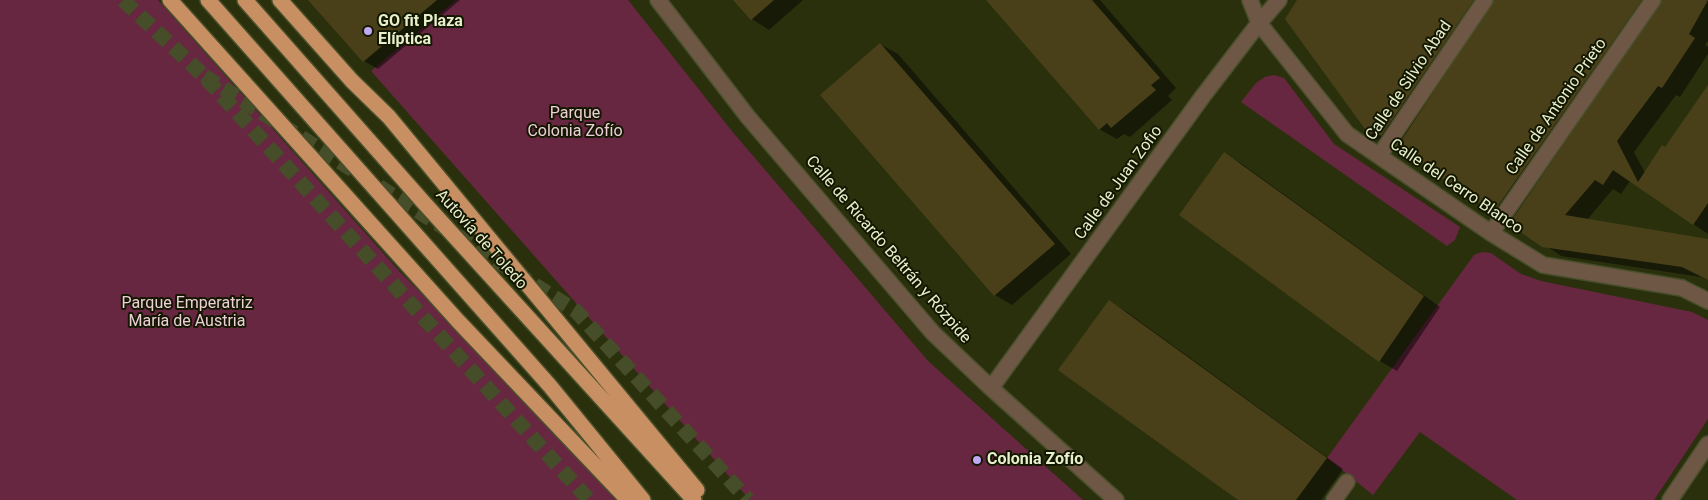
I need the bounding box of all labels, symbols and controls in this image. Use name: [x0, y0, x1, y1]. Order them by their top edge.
place label: GO fit Plaza Elíptica: [378, 12, 463, 50]
street label: Calle de Silvio Abad: [1362, 18, 1456, 144]
marker: GO fit Plaza Elíptica: [362, 25, 374, 37]
street label: Calle de Antonio Prieto: [1503, 35, 1611, 179]
park label: Parque Colonia Zofío: [527, 104, 623, 142]
street label: Calle de Juan Zofio: [1071, 122, 1167, 244]
street label: Calle del Cerro Blanco: [1386, 135, 1526, 239]
street label: Calle de Ricardo Beltrán y Rózpide: [801, 152, 975, 348]
street label: Autovía de Toledo: [431, 186, 531, 294]
park label: Parque Emperatriz María de Austria: [121, 294, 253, 332]
place label: Colonia Zofío: [987, 450, 1083, 470]
marker: Colonia Zofío: [971, 454, 983, 466]

